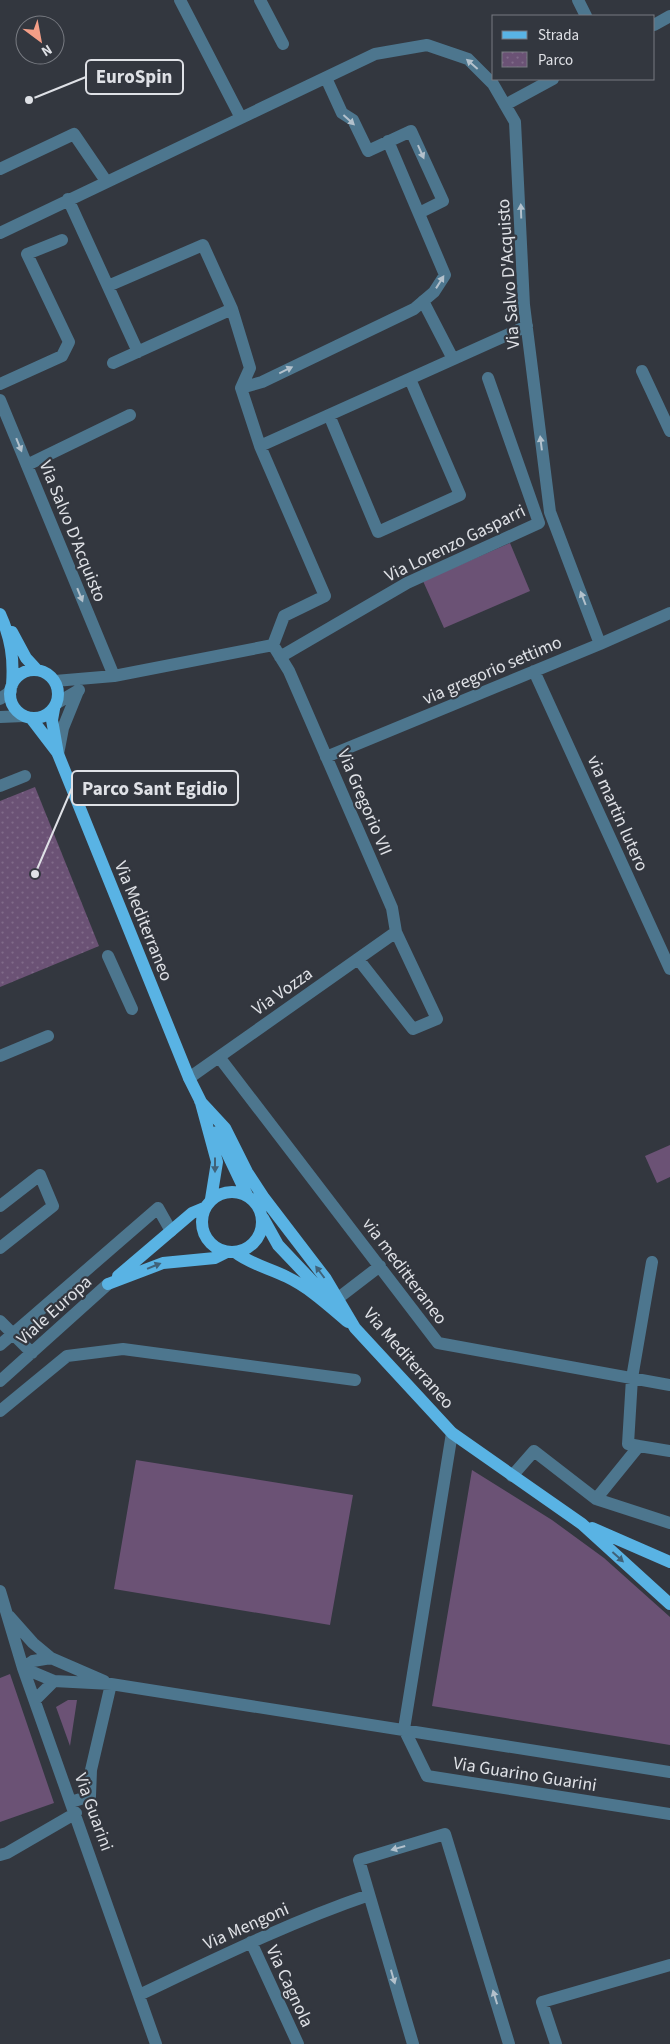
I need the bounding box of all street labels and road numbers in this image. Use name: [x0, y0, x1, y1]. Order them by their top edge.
street label: Via Salvo D'Acquisto: [491, 198, 526, 350]
street label: Via Salvo D'Acquisto: [33, 457, 112, 606]
street label: Via Lorenzo Gasparri: [381, 499, 530, 588]
street label: via gregorio settimo: [419, 630, 566, 711]
street label: Via Gregorio VII: [331, 745, 398, 859]
street label: via martin lutero: [581, 751, 654, 875]
street label: Via Mediterraneo: [108, 858, 179, 985]
street label: Via Vozza: [247, 961, 318, 1021]
street label: via meditteraneo: [356, 1213, 453, 1330]
street label: Viale Europa: [11, 1270, 98, 1351]
street label: Via Mediterraneo: [357, 1302, 460, 1415]
street label: Via Guarino Guarini: [451, 1751, 599, 1798]
street label: Via Guarini: [68, 1770, 119, 1855]
street label: Via Mengoni: [200, 1897, 293, 1956]
street label: Via Cagnola: [260, 1941, 319, 2031]

